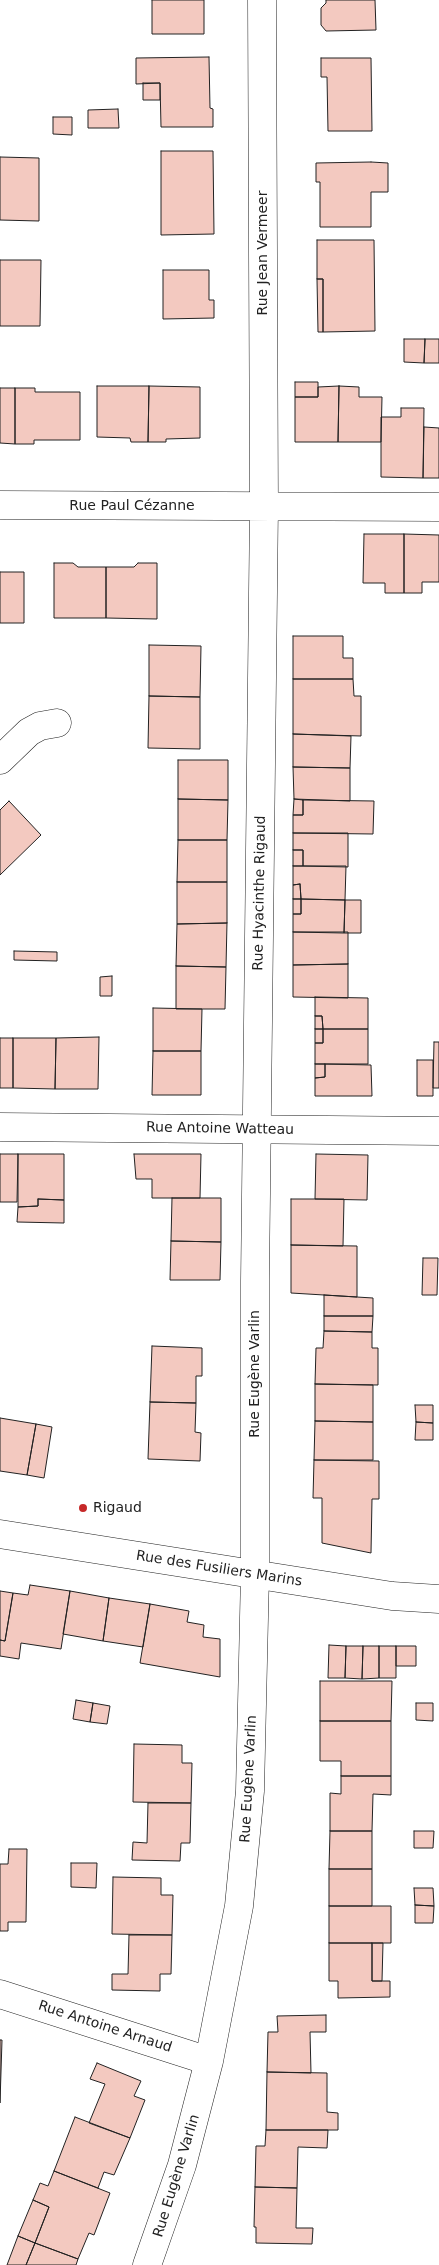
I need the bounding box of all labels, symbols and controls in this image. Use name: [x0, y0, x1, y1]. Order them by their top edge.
street label: Rue Jean Vermeer: [255, 191, 271, 315]
street label: Rue Paul Cézanne: [69, 498, 195, 514]
street label: Rue Hyacinthe Rigaud: [250, 815, 270, 971]
street label: Rue Antoine Watteau: [146, 1119, 294, 1139]
street label: Rue Eugène Varlin: [247, 1310, 263, 1438]
place label: Rigaud: [93, 1500, 142, 1516]
marker: Rigaud: [77, 1502, 89, 1514]
street label: Rue des Fusiliers Marins: [135, 1548, 303, 1590]
street label: Rue Eugène Varlin: [237, 1715, 261, 1843]
street label: Rue Antoine Arnaud: [36, 1997, 174, 2057]
street label: Rue Eugène Varlin: [150, 2112, 204, 2240]

